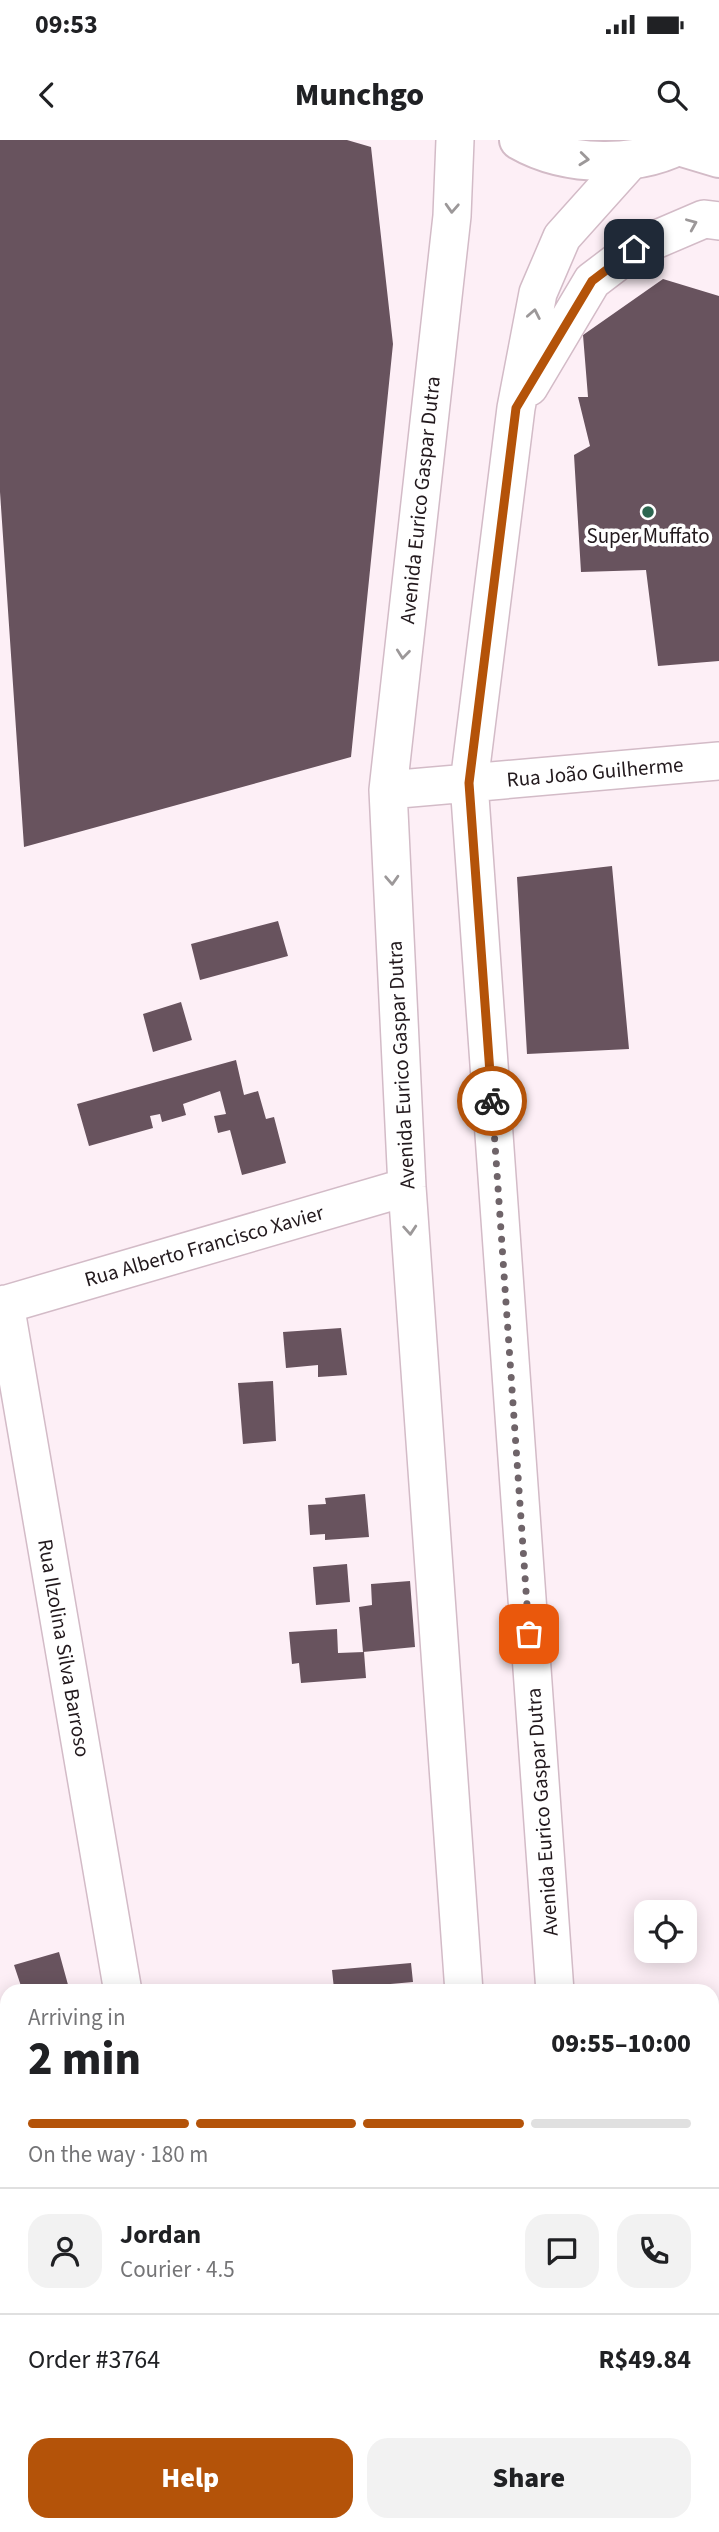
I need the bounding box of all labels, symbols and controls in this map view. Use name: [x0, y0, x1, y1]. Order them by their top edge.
text: 09:53: [35, 6, 98, 43]
text: Munchgo: [295, 72, 424, 118]
icon: back: [28, 76, 66, 114]
icon: search: [653, 76, 691, 114]
one-way arrow: [579, 151, 590, 166]
one-way arrow: [445, 203, 460, 214]
one-way arrow: [685, 218, 697, 232]
pin: [604, 219, 664, 279]
icon: home: [615, 230, 653, 268]
one-way arrow: [526, 308, 541, 320]
street label: Avenida Eurico Gaspar Dutra: [392, 375, 448, 625]
marker: Super Muffato: [640, 504, 656, 520]
place label: Super Muffato: [586, 521, 710, 551]
one-way arrow: [396, 648, 411, 659]
street label: Rua João Guilherme: [505, 749, 685, 795]
one-way arrow: [385, 875, 400, 886]
street label: Avenida Eurico Gaspar Dutra: [380, 940, 422, 1190]
courier: [457, 1066, 527, 1136]
icon: bike: [473, 1082, 511, 1120]
street label: Rua Alberto Francisco Xavier: [81, 1197, 328, 1295]
one-way arrow: [402, 1224, 417, 1235]
street label: Rua Ilzolina Silva Barroso: [30, 1537, 98, 1759]
pin: [499, 1604, 559, 1664]
icon: bag: [510, 1615, 548, 1653]
street label: Avenida Eurico Gaspar Dutra: [518, 1687, 566, 1937]
map controls: [634, 1900, 697, 1963]
button: locate: [634, 1900, 697, 1963]
text: Arriving in: [28, 2001, 126, 2034]
text: 09:55–10:00: [551, 2025, 691, 2062]
text: 2 min: [28, 2027, 141, 2092]
text: On the way · 180 m: [28, 2138, 208, 2171]
button: person: [28, 2214, 102, 2288]
button: chat: [525, 2214, 599, 2288]
button: phone: [617, 2214, 691, 2288]
text: Jordan: [120, 2216, 201, 2253]
text: Courier · 4.5: [120, 2253, 235, 2286]
text: Order #3764: [28, 2341, 160, 2378]
text: R$49.84: [599, 2341, 691, 2378]
button: Help: [28, 2438, 353, 2518]
button: Share: [367, 2438, 691, 2518]

